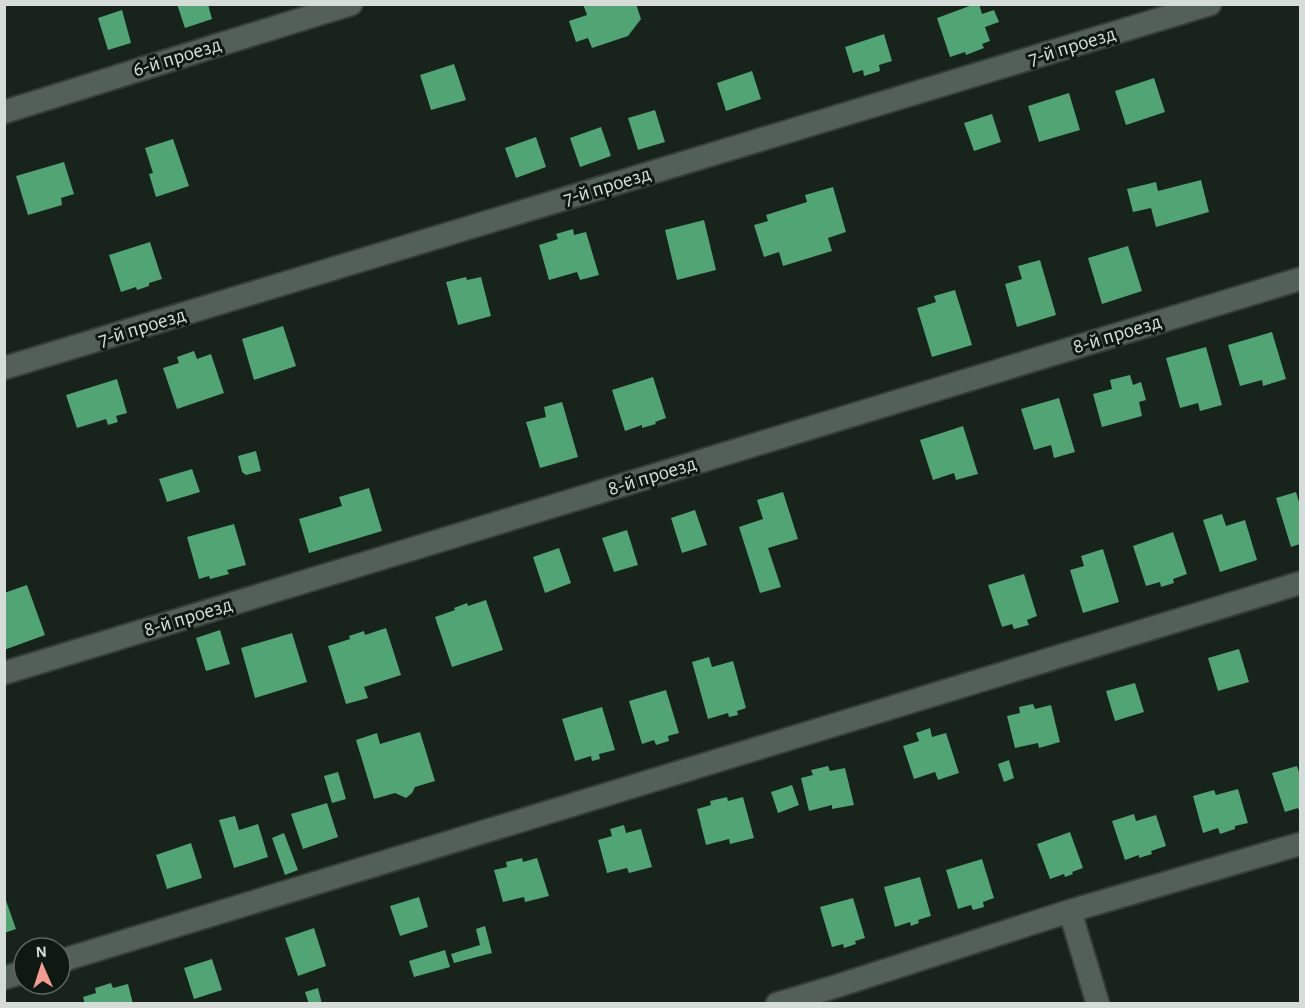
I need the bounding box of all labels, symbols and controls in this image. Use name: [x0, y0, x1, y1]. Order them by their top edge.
street label: 7-й проезд: [1026, 23, 1118, 69]
street label: 6-й проезд: [130, 34, 224, 80]
street label: 7-й проезд: [561, 163, 653, 209]
street label: 7-й проезд: [96, 304, 188, 350]
street label: 8-й проезд: [1070, 311, 1164, 357]
street label: 8-й проезд: [605, 453, 699, 499]
street label: 8-й проезд: [141, 594, 235, 640]
north arrow: [12, 936, 72, 996]
text: N: [35, 944, 47, 960]

